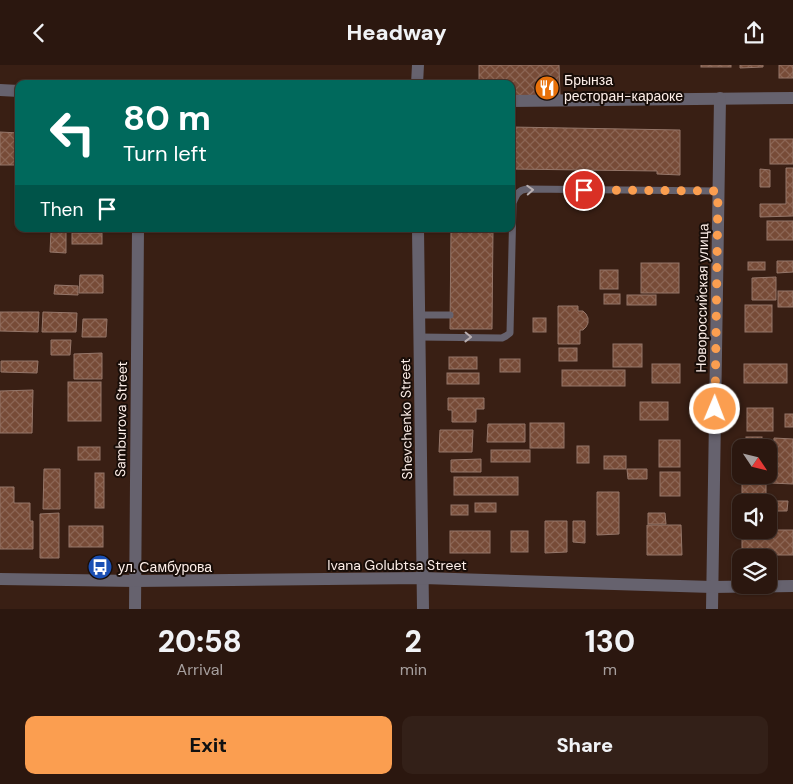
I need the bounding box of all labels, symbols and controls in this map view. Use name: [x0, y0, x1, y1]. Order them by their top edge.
text: Headway: [346, 18, 447, 47]
icon: back: [25, 19, 53, 47]
icon: share: [740, 19, 768, 47]
place label: Брынза ресторан-караоке: [564, 71, 683, 105]
restaurant icon: Брынза ресторан-караоке: [534, 75, 560, 101]
text: 80 m: [123, 95, 211, 141]
icon: left: [40, 100, 105, 165]
text: Turn left: [123, 139, 207, 168]
pin: [563, 169, 605, 211]
icon: arrive: [570, 176, 598, 204]
one-way arrow: [526, 184, 534, 195]
icon: arrive: [93, 195, 121, 223]
text: Then: [40, 197, 83, 222]
street label: Новороссийская улица: [692, 223, 712, 373]
one-way arrow: [464, 332, 472, 342]
street label: Shevchenko Street: [396, 358, 416, 480]
street label: Samburova Street: [111, 361, 131, 477]
position arrow: [688, 382, 740, 434]
north arrow: [732, 439, 778, 484]
map controls: [732, 439, 777, 594]
button: sound: [732, 494, 777, 539]
button: layers: [732, 549, 777, 594]
bus stop icon: ул. Самбурова: [87, 554, 113, 580]
street label: Ivana Golubtsa Street: [327, 556, 467, 574]
place label: ул. Самбурова: [118, 558, 212, 576]
text: 20:58: [158, 622, 242, 661]
text: 2: [405, 622, 422, 661]
text: 130: [585, 622, 635, 661]
text: Arrival: [177, 659, 223, 680]
text: min: [400, 659, 427, 680]
text: m: [603, 659, 617, 680]
button: Exit: [25, 716, 392, 774]
button: Share: [402, 716, 768, 774]

